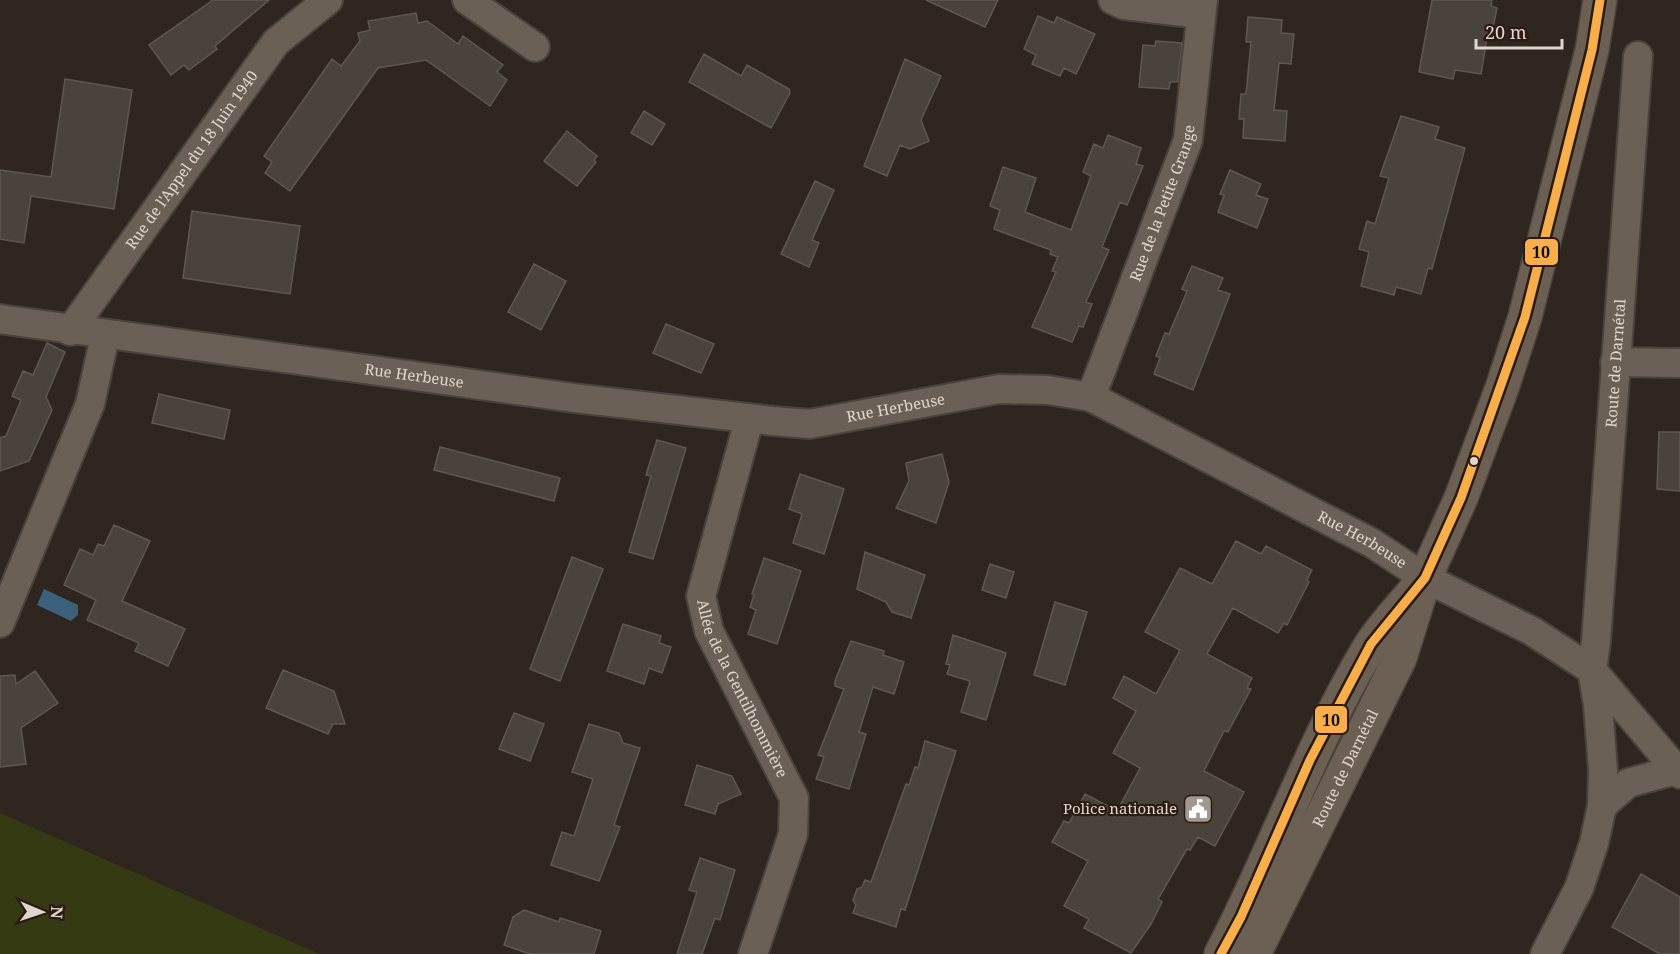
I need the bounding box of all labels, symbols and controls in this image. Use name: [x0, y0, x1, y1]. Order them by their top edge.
scale bar: [1476, 12, 1562, 50]
text: 20 m: [1485, 20, 1527, 44]
street label: Rue de l'Appel du 18 Juin 1940: [121, 66, 262, 253]
street label: Rue de la Petite Grange: [1125, 124, 1199, 284]
line badge: 10: [1524, 238, 1559, 266]
text: 10: [1532, 241, 1550, 263]
street label: Route de Darnétal: [1600, 298, 1630, 428]
street label: Rue Herbeuse: [363, 358, 465, 392]
street label: Rue Herbeuse: [845, 388, 946, 426]
unlabelled marker: [1468, 455, 1480, 467]
street label: Rue Herbeuse: [1314, 505, 1411, 572]
street label: Allée de la Gentilhommière: [693, 597, 793, 781]
street label: Route de Darnétal: [1307, 705, 1382, 830]
line badge: 10: [1314, 705, 1348, 734]
text: 10: [1322, 709, 1340, 731]
public building icon: Police nationale: [1182, 793, 1214, 825]
place label: Police nationale: [1063, 798, 1177, 818]
north arrow: [12, 882, 72, 942]
text: N: [46, 906, 68, 920]

